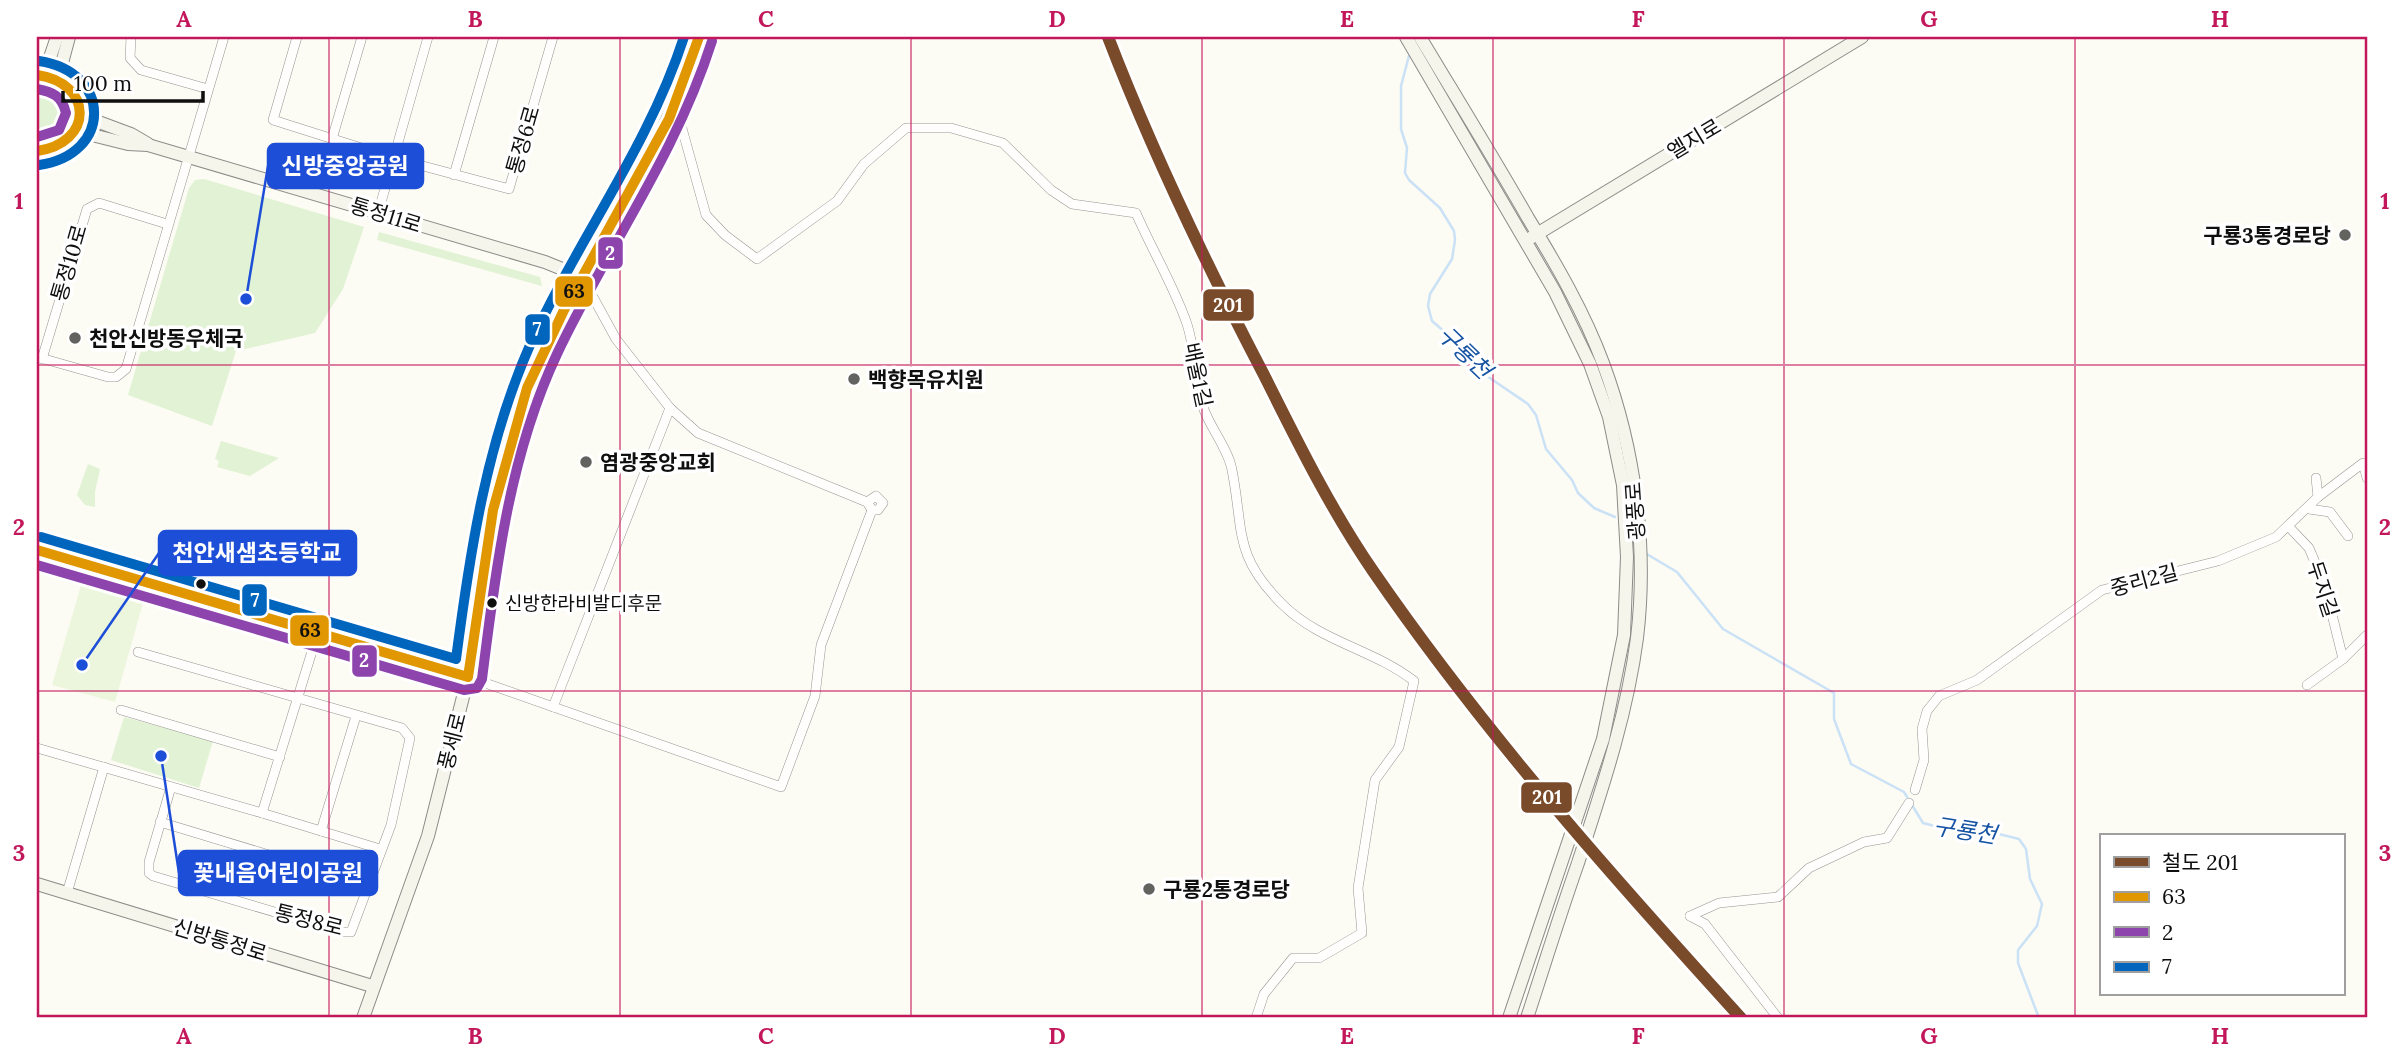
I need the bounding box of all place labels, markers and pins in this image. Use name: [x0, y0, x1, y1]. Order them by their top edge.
callout: 신방중앙공원: [268, 144, 423, 188]
place label: 구룡3통경로당: [2203, 222, 2331, 249]
marker: 구룡3통경로당: [2337, 227, 2353, 243]
place label: 천안신방동우체국: [89, 325, 244, 352]
marker: 천안신방동우체국: [67, 330, 83, 346]
place label: 백향목유치원: [868, 366, 984, 393]
marker: 백향목유치원: [846, 371, 862, 387]
place label: 염광중앙교회: [600, 449, 716, 476]
marker: 염광중앙교회: [578, 454, 594, 470]
callout: 천안새샘초등학교: [159, 531, 356, 575]
unlabelled marker: [194, 577, 208, 591]
place label: 신방한라비발디후문: [505, 591, 662, 615]
marker: 신방한라비발디후문: [485, 596, 499, 610]
callout: 꽃내음어린이공원: [179, 851, 377, 895]
place label: 구룡2통경로당: [1163, 876, 1290, 903]
marker: 구룡2통경로당: [1141, 881, 1157, 897]

